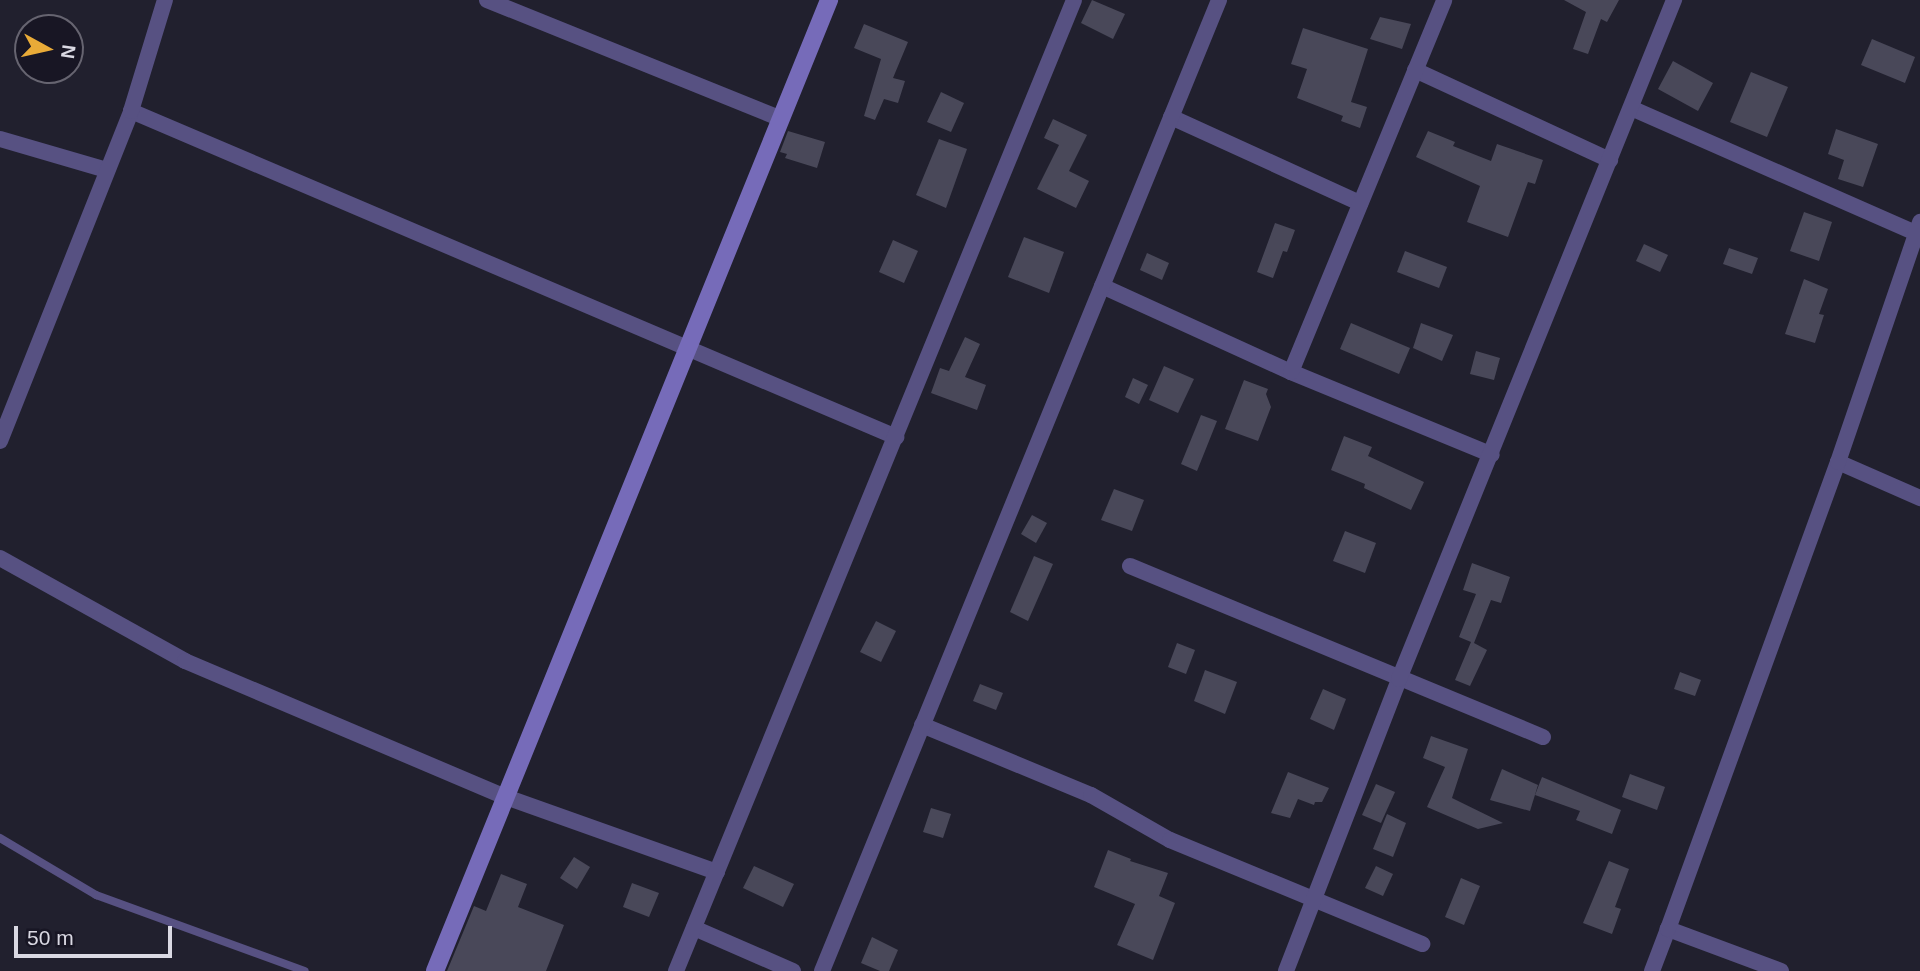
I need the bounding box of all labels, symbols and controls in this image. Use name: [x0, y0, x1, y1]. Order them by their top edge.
north arrow: [14, 14, 84, 84]
text: N: [57, 43, 80, 60]
scale bar: [18, 912, 175, 956]
text: 50 m: [27, 926, 74, 949]

